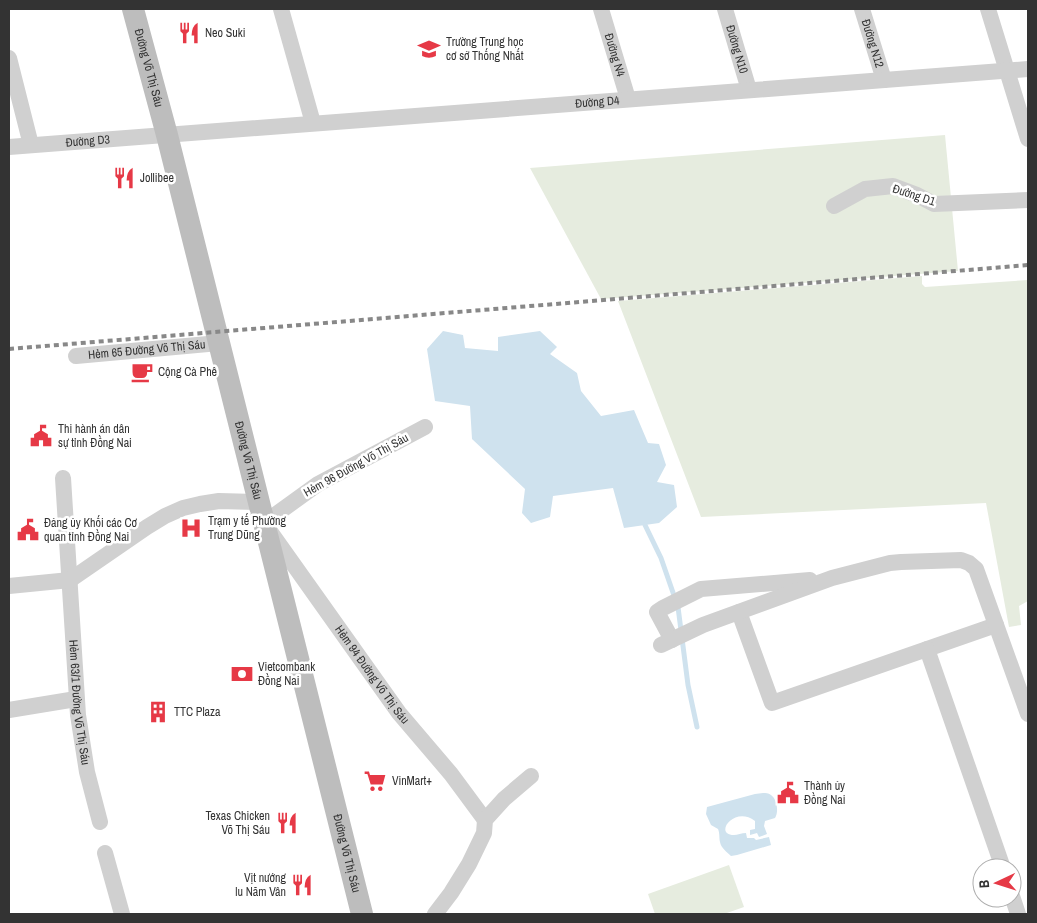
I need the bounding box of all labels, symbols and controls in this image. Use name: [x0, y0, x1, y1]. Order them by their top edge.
street label: Đường N12: [858, 17, 888, 70]
restaurant icon: Neo Suki: [176, 20, 202, 46]
street label: Đường N10: [722, 23, 752, 75]
place label: Neo Suki: [205, 25, 245, 41]
street label: Đường Võ Thị Sáu: [131, 27, 167, 109]
street label: Đường N4: [601, 31, 629, 79]
place label: Trường Trung học cơ sở Thống Nhất: [446, 34, 524, 64]
school or university icon: Trường Trung học cơ sở Thống Nhất: [416, 36, 442, 62]
street label: Đường D4: [575, 92, 621, 112]
street label: Đường D3: [65, 131, 111, 151]
restaurant icon: Jollibee: [111, 165, 137, 191]
place label: Jollibee: [140, 170, 174, 186]
street label: Đường D1: [890, 181, 938, 210]
street label: Hẻm 65 Đường Võ Thị Sáu: [87, 336, 206, 363]
cafe icon: Cộng Cà Phê: [129, 359, 155, 385]
place label: Cộng Cà Phê: [158, 364, 217, 380]
street label: Đường Võ Thị Sáu: [231, 419, 266, 501]
place label: Thi hành án dân sự tỉnh Đồng Nai: [58, 421, 132, 451]
public building icon: Thi hành án dân sự tỉnh Đồng Nai: [28, 423, 54, 449]
street label: Hẻm 96 Đường Võ Thị Sáu: [301, 430, 411, 500]
place label: Trạm y tế Phường Trung Dũng: [208, 513, 286, 543]
place label: Đảng ủy Khối các Cơ quan tỉnh Đồng Nai: [44, 515, 138, 545]
hospital icon: Trạm y tế Phường Trung Dũng: [178, 515, 204, 541]
public building icon: Đảng ủy Khối các Cơ quan tỉnh Đồng Nai: [15, 517, 41, 543]
street label: Hẻm 94 Đường Võ Thị Sáu: [331, 622, 413, 727]
street label: Hẻm 63/1 Đường Võ Thị Sáu: [65, 639, 94, 766]
place label: Vietcombank Đồng Nai: [258, 659, 315, 689]
bank icon: Vietcombank Đồng Nai: [229, 661, 255, 687]
building icon: TTC Plaza: [145, 699, 171, 725]
place label: TTC Plaza: [174, 704, 221, 720]
supermarket icon: VinMart+: [362, 768, 388, 794]
place label: VinMart+: [392, 773, 432, 789]
place label: Thành ủy Đồng Nai: [804, 778, 846, 808]
public building icon: Thành ủy Đồng Nai: [775, 780, 801, 806]
place label: Texas Chicken Võ Thị Sáu: [205, 808, 270, 838]
restaurant icon: Texas Chicken Võ Thị Sáu: [274, 810, 300, 836]
street label: Đường Võ Thị Sáu: [329, 812, 364, 894]
north arrow: [972, 858, 1022, 908]
place label: Vịt nướng lu Năm Vân: [235, 870, 287, 900]
restaurant icon: Vịt nướng lu Năm Vân: [289, 872, 315, 898]
text: B: [975, 879, 993, 889]

